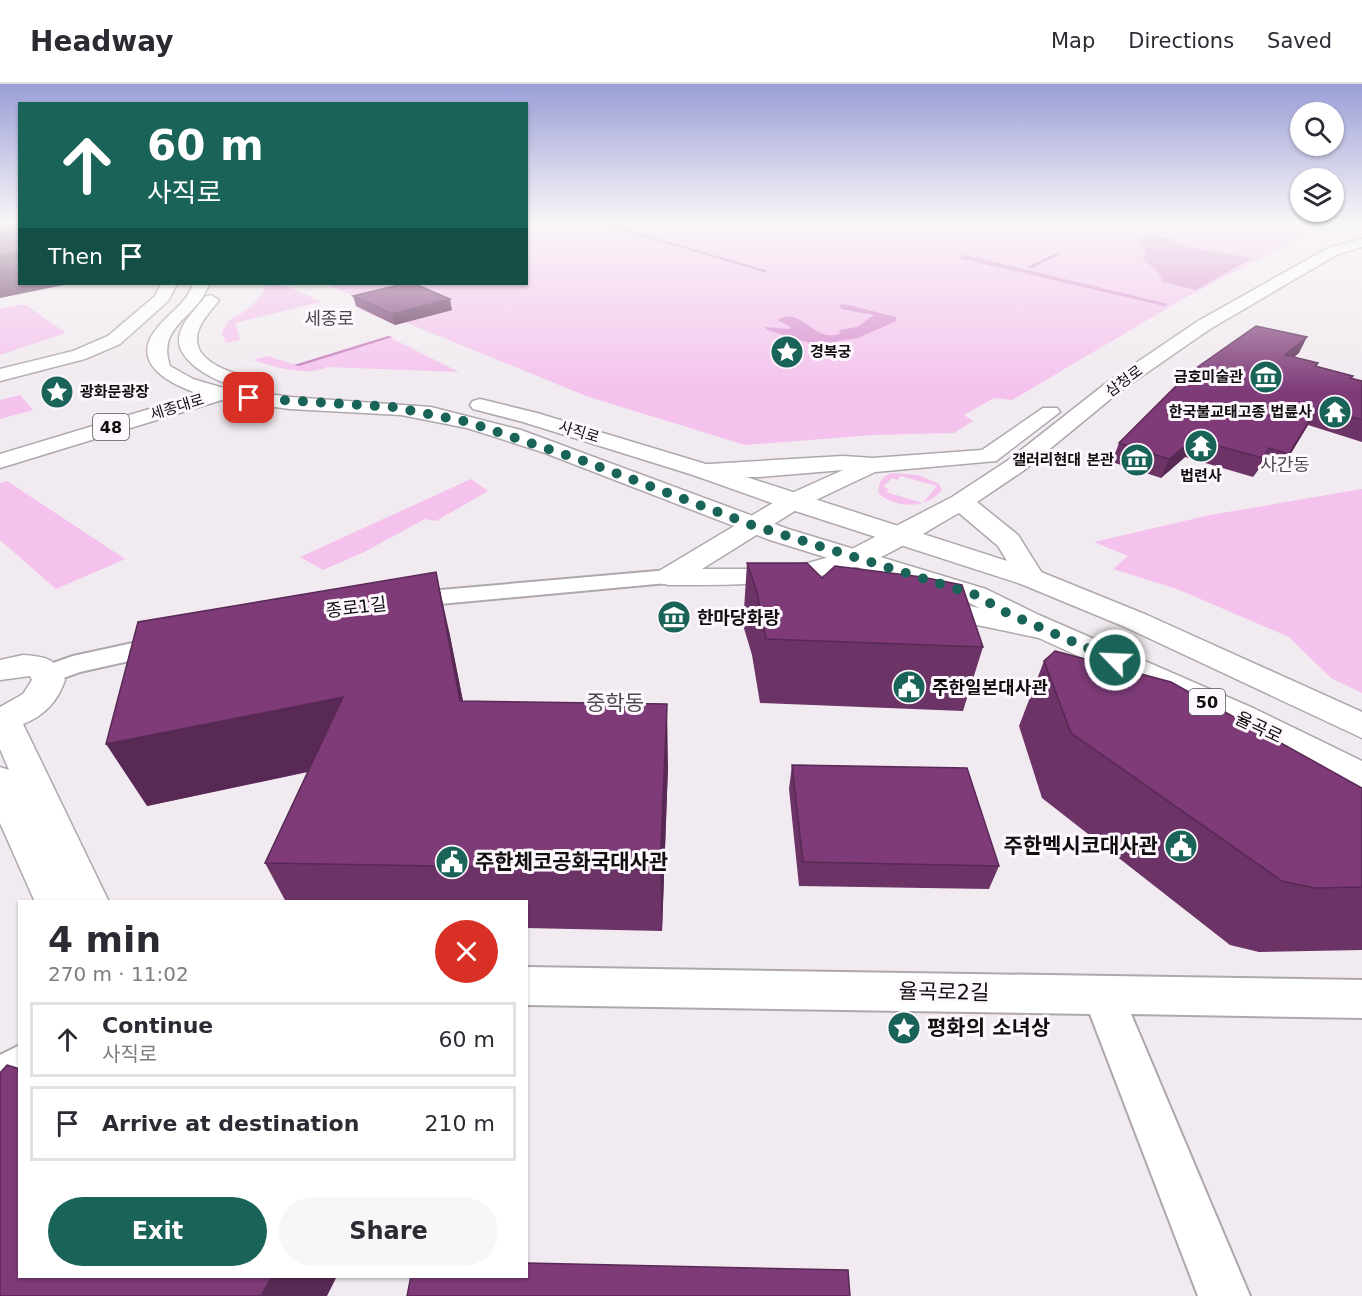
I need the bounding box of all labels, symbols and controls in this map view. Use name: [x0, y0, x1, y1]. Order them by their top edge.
text: Headway: [30, 25, 174, 58]
text: Map: [1051, 29, 1095, 53]
text: Directions: [1128, 29, 1234, 53]
text: Saved: [1267, 29, 1332, 53]
map controls: [1290, 102, 1344, 222]
button: search: [1290, 102, 1344, 156]
text: 60 m: [147, 121, 264, 170]
icon: ahead: [48, 126, 126, 204]
button: layers: [1290, 168, 1344, 222]
text: 사직로: [147, 177, 222, 208]
icon: arrive: [115, 240, 148, 273]
text: Then: [48, 244, 103, 269]
district label: 세종로: [304, 308, 354, 329]
place icon: 경복궁: [769, 334, 805, 370]
place label: 경복궁: [810, 343, 852, 361]
museum icon: 금호미술관: [1248, 359, 1284, 395]
street label: 삼청로: [1102, 362, 1146, 400]
place label: 금호미술관: [1174, 368, 1243, 386]
pin: [223, 372, 274, 423]
place icon: 광화문광장: [39, 374, 75, 410]
icon: arrive: [232, 381, 265, 414]
place label: 광화문광장: [80, 383, 149, 401]
street label: 세종대로: [148, 390, 206, 424]
temple icon: 한국불교태고종 법륜사: [1317, 394, 1353, 430]
place label: 한국불교태고종 법륜사: [1169, 403, 1312, 421]
road number: 48: [93, 414, 129, 440]
street label: 사직로: [557, 417, 601, 447]
temple icon: 법련사: [1183, 428, 1219, 464]
museum icon: 갤러리현대 본관: [1119, 442, 1155, 478]
place label: 갤러리현대 본관: [1012, 451, 1114, 469]
district label: 사간동: [1260, 454, 1310, 475]
place label: 법련사: [1180, 467, 1222, 485]
street label: 종로1길: [324, 593, 388, 621]
museum icon: 한마당화랑: [656, 599, 692, 635]
place label: 한마당화랑: [697, 607, 780, 628]
position arrow: [1083, 628, 1147, 692]
public building icon: 주한일본대사관: [891, 669, 927, 705]
place label: 주한일본대사관: [932, 677, 1048, 698]
road number: 50: [1189, 689, 1225, 715]
district label: 중학동: [586, 691, 644, 715]
street label: 율곡로: [1232, 707, 1286, 747]
public building icon: 주한멕시코대사관: [1163, 828, 1199, 864]
place label: 주한멕시코대사관: [1003, 834, 1158, 858]
public building icon: 주한체코공화국대사관: [434, 844, 470, 880]
place label: 주한체코공화국대사관: [475, 850, 668, 874]
text: 4 min: [48, 919, 161, 960]
button: close: [435, 920, 498, 983]
text: 270 m · 11:02: [48, 962, 189, 986]
street label: 율곡로2길: [898, 979, 990, 1005]
place icon: 평화의 소녀상: [886, 1010, 922, 1046]
text: Continue: [102, 1013, 213, 1038]
place label: 평화의 소녀상: [927, 1016, 1050, 1040]
icon: ahead: [51, 1023, 84, 1056]
text: 60 m: [439, 1027, 495, 1052]
text: 사직로: [102, 1042, 157, 1066]
icon: arrive: [51, 1107, 84, 1140]
text: Arrive at destination: [102, 1111, 359, 1136]
text: 210 m: [425, 1111, 495, 1136]
button: Exit: [48, 1197, 267, 1266]
button: Share: [279, 1197, 498, 1266]

